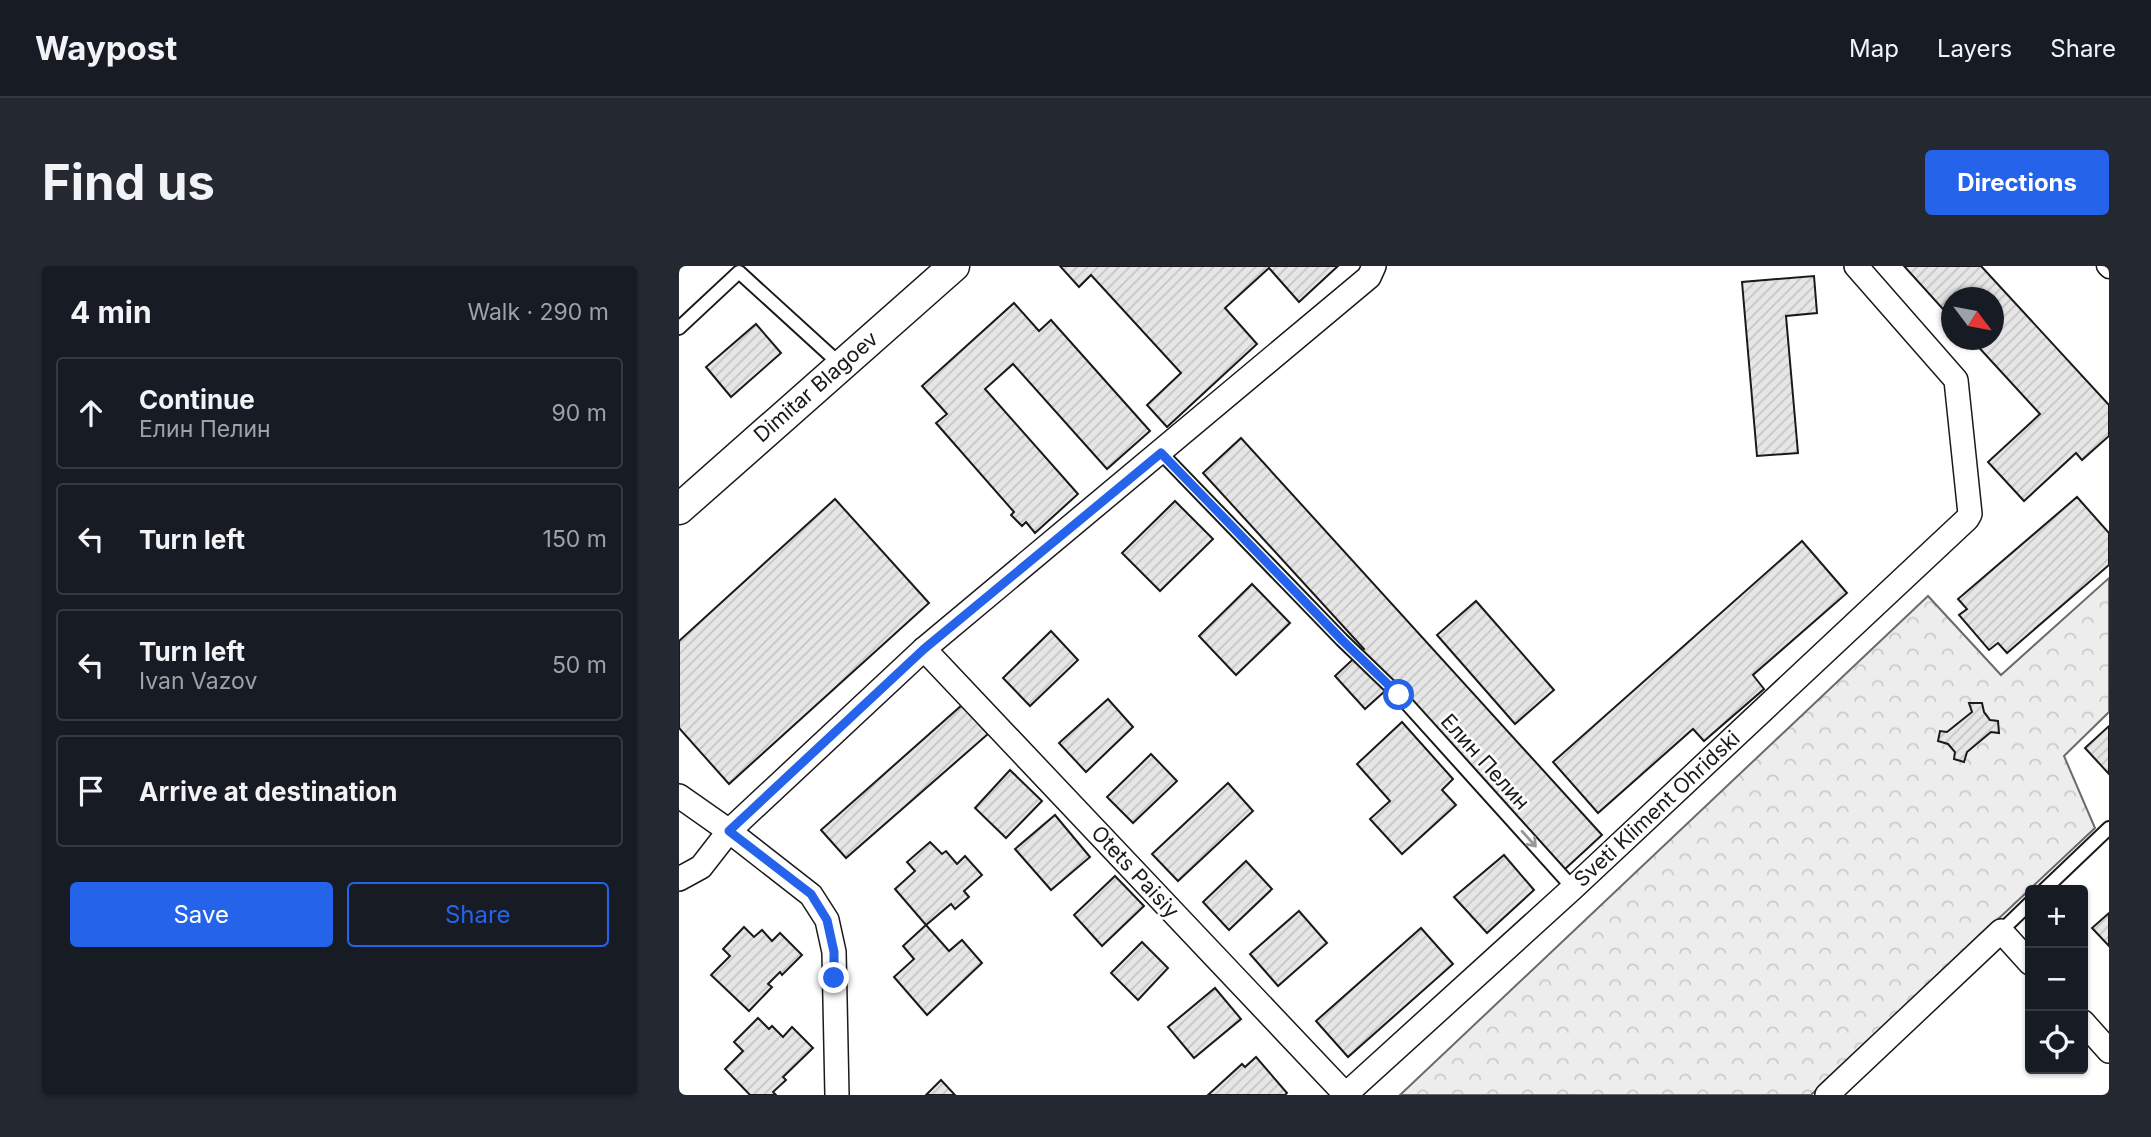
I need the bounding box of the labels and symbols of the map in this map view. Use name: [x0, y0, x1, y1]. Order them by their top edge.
north arrow: [1941, 287, 2004, 350]
street label: Dimitar Blagoev: [749, 326, 883, 447]
route start: [1383, 679, 1414, 710]
street label: Елин Пелин: [1436, 709, 1535, 815]
street label: Sveti Kliment Ohridski: [1569, 725, 1745, 892]
street label: Otets Paisiy: [1086, 820, 1184, 923]
one-way arrow: [1521, 830, 1537, 848]
route end: [818, 962, 849, 993]

